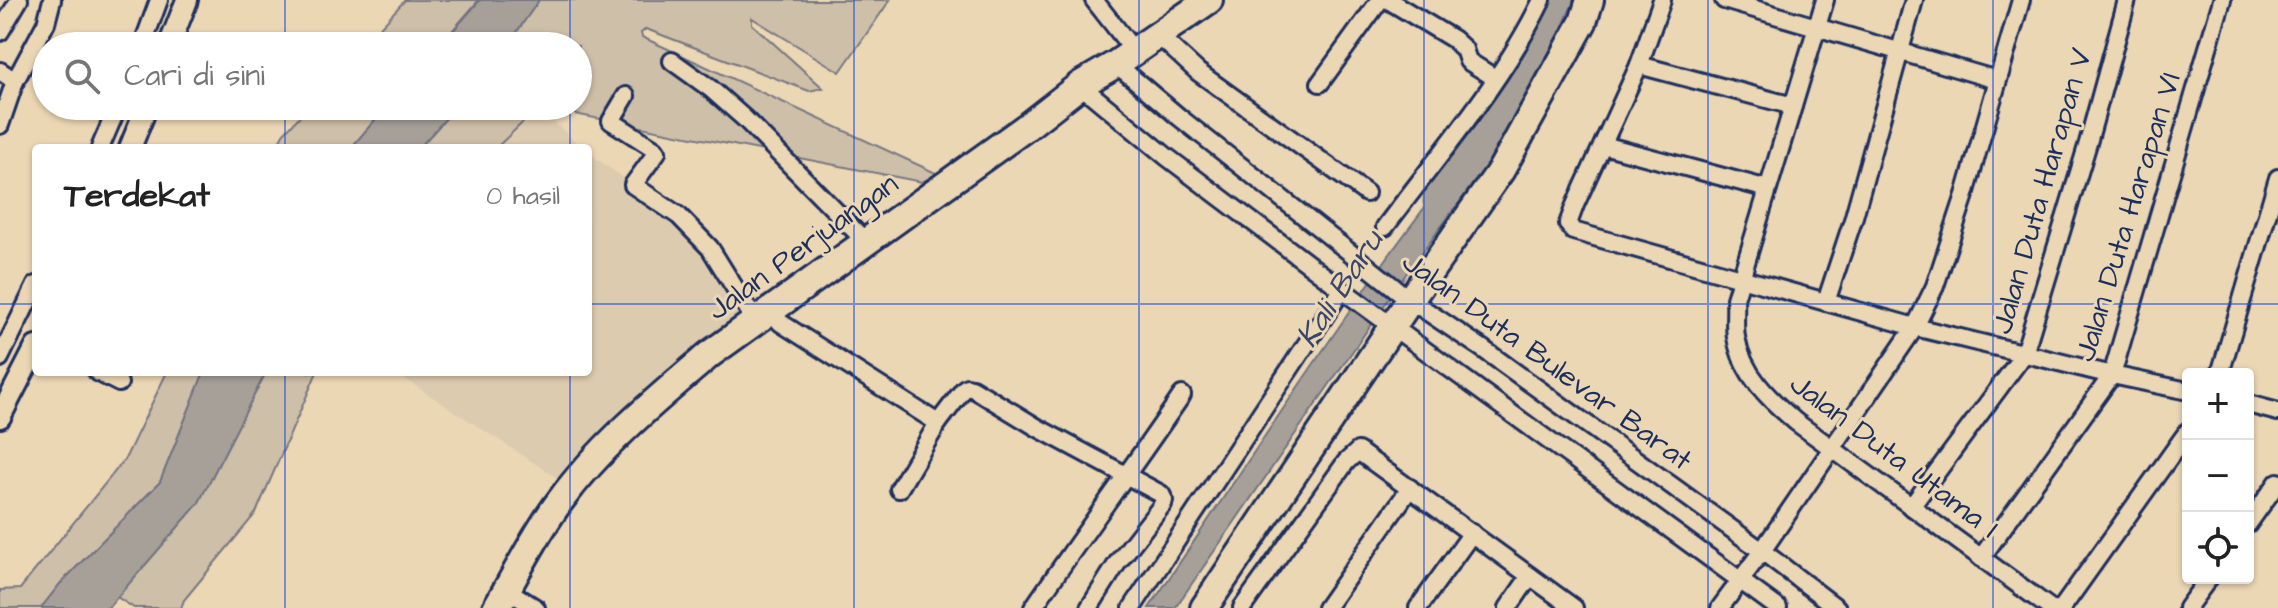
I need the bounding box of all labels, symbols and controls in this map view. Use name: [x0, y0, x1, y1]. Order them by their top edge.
search box: [32, 32, 592, 120]
street label: Jalan Duta Harapan V: [1981, 43, 2103, 339]
icon: search: [60, 54, 104, 98]
text: Cari di sini: [124, 55, 265, 97]
street label: Jalan Duta Harapan VI: [2064, 68, 2192, 366]
street label: Jalan Perjuangan: [699, 163, 908, 331]
text: Terdekat: [64, 172, 210, 220]
text: 0 hasil: [486, 178, 560, 214]
water label: Kali Baru: [1285, 220, 1396, 356]
street label: Jalan Duta Bulevar Barat: [1393, 241, 1701, 481]
street label: Jalan Duta Utama I: [1781, 364, 2007, 548]
map controls: [2182, 368, 2254, 584]
button: +: [2182, 368, 2254, 440]
button: −: [2182, 440, 2254, 512]
button: locate: [2182, 512, 2254, 584]

